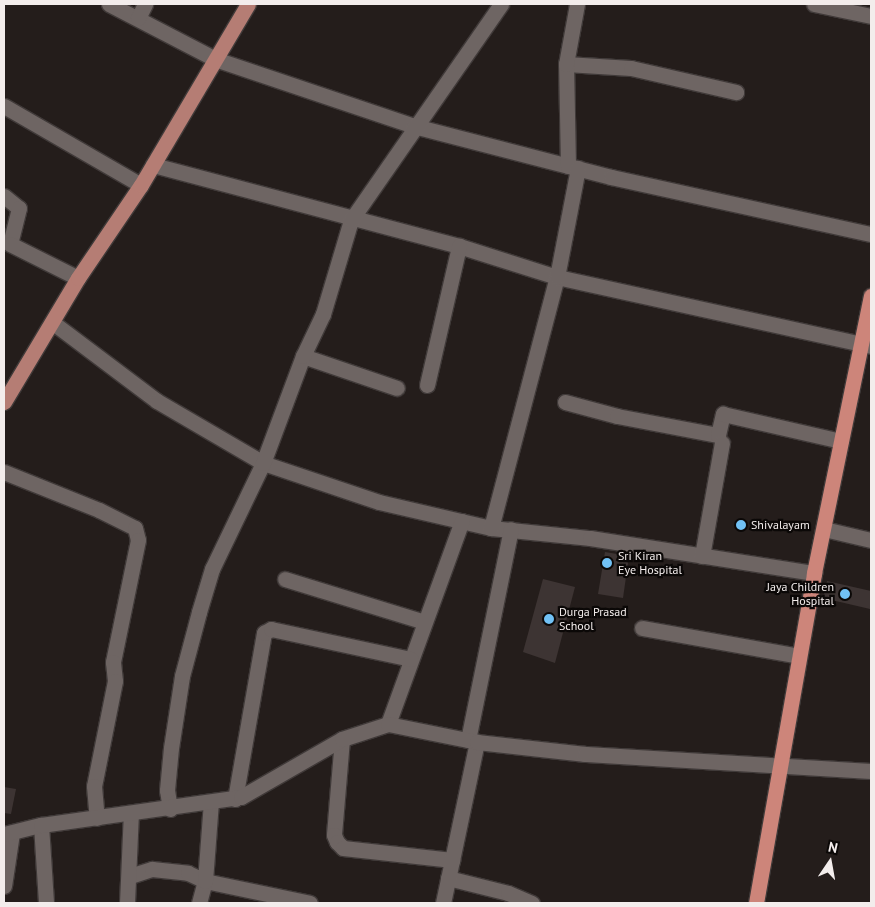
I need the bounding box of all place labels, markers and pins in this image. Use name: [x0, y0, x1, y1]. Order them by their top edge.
place label: Shivalayam: [751, 518, 810, 532]
marker: Shivalayam: [735, 519, 747, 531]
place label: Sri Kiran Eye Hospital: [618, 549, 682, 577]
marker: Sri Kiran Eye Hospital: [600, 556, 614, 570]
place label: Jaya Children Hospital: [766, 580, 834, 608]
marker: Jaya Children Hospital: [838, 587, 852, 601]
place label: Durga Prasad School: [559, 605, 627, 633]
marker: Durga Prasad School: [543, 613, 555, 625]

